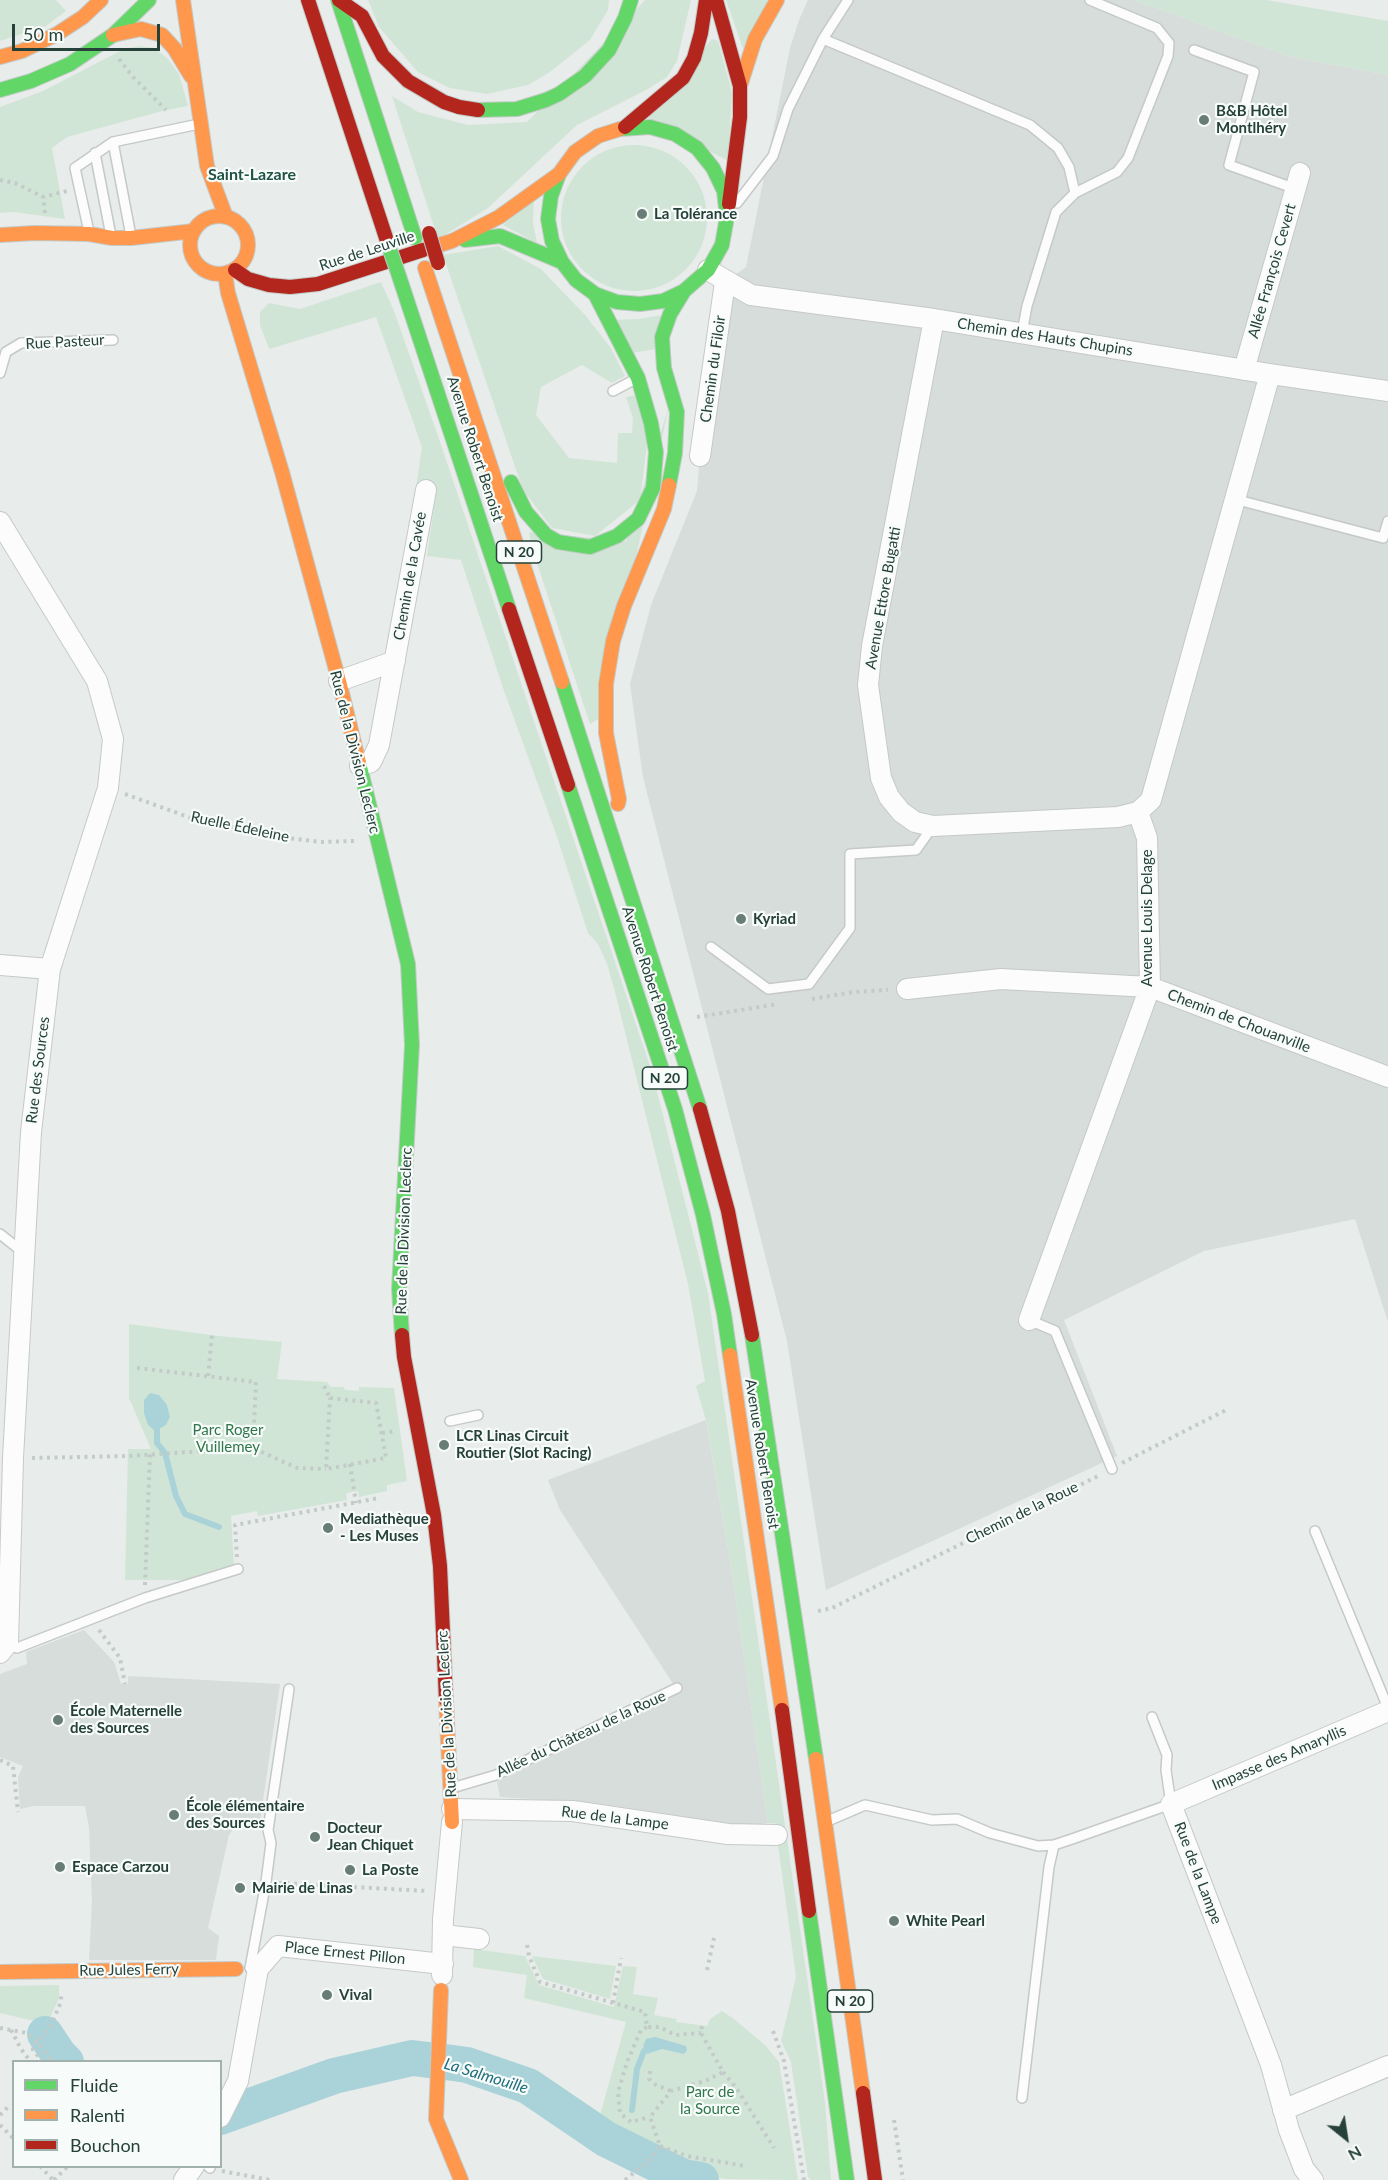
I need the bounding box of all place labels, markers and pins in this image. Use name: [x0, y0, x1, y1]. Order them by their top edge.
place label: B&B Hôtel Montlhéry: [1216, 102, 1287, 137]
marker: B&B Hôtel Montlhéry: [1197, 113, 1211, 127]
place label: La Tolérance: [654, 205, 737, 223]
marker: La Tolérance: [635, 207, 649, 221]
place label: Kyriad: [753, 910, 796, 928]
marker: Kyriad: [734, 912, 748, 926]
place label: LCR Linas Circuit Routier (Slot Racing): [456, 1427, 591, 1462]
marker: LCR Linas Circuit Routier (Slot Racing): [437, 1438, 451, 1452]
place label: Mediathèque - Les Muses: [340, 1510, 429, 1545]
marker: Mediathèque - Les Muses: [321, 1521, 335, 1535]
place label: École Maternelle des Sources: [70, 1702, 182, 1737]
marker: École Maternelle des Sources: [51, 1713, 65, 1727]
place label: École élémentaire des Sources: [186, 1797, 304, 1832]
marker: École élémentaire des Sources: [167, 1808, 181, 1822]
place label: Docteur Jean Chiquet: [327, 1819, 414, 1854]
marker: Docteur Jean Chiquet: [308, 1830, 322, 1844]
place label: Espace Carzou: [72, 1858, 169, 1876]
marker: Espace Carzou: [53, 1860, 67, 1874]
place label: La Poste: [362, 1861, 419, 1879]
marker: La Poste: [343, 1863, 357, 1877]
place label: Mairie de Linas: [252, 1879, 353, 1897]
marker: Mairie de Linas: [233, 1881, 247, 1895]
place label: White Pearl: [906, 1912, 985, 1930]
marker: White Pearl: [887, 1914, 901, 1928]
place label: Vival: [339, 1986, 372, 2004]
marker: Vival: [320, 1988, 334, 2002]

